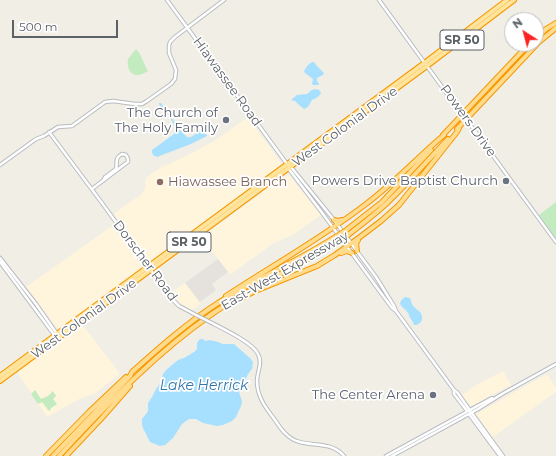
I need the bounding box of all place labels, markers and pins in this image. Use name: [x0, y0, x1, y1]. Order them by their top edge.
place label: The Church of The Holy Family: [114, 105, 218, 136]
marker: The Church of The Holy Family: [221, 115, 231, 125]
place label: Powers Drive Baptist Church: [312, 173, 498, 189]
place label: Hiawassee Branch: [168, 174, 287, 190]
marker: Powers Drive Baptist Church: [501, 176, 511, 186]
marker: Hiawassee Branch: [155, 177, 165, 187]
place label: The Center Arena: [312, 387, 425, 403]
marker: The Center Arena: [428, 390, 438, 400]

